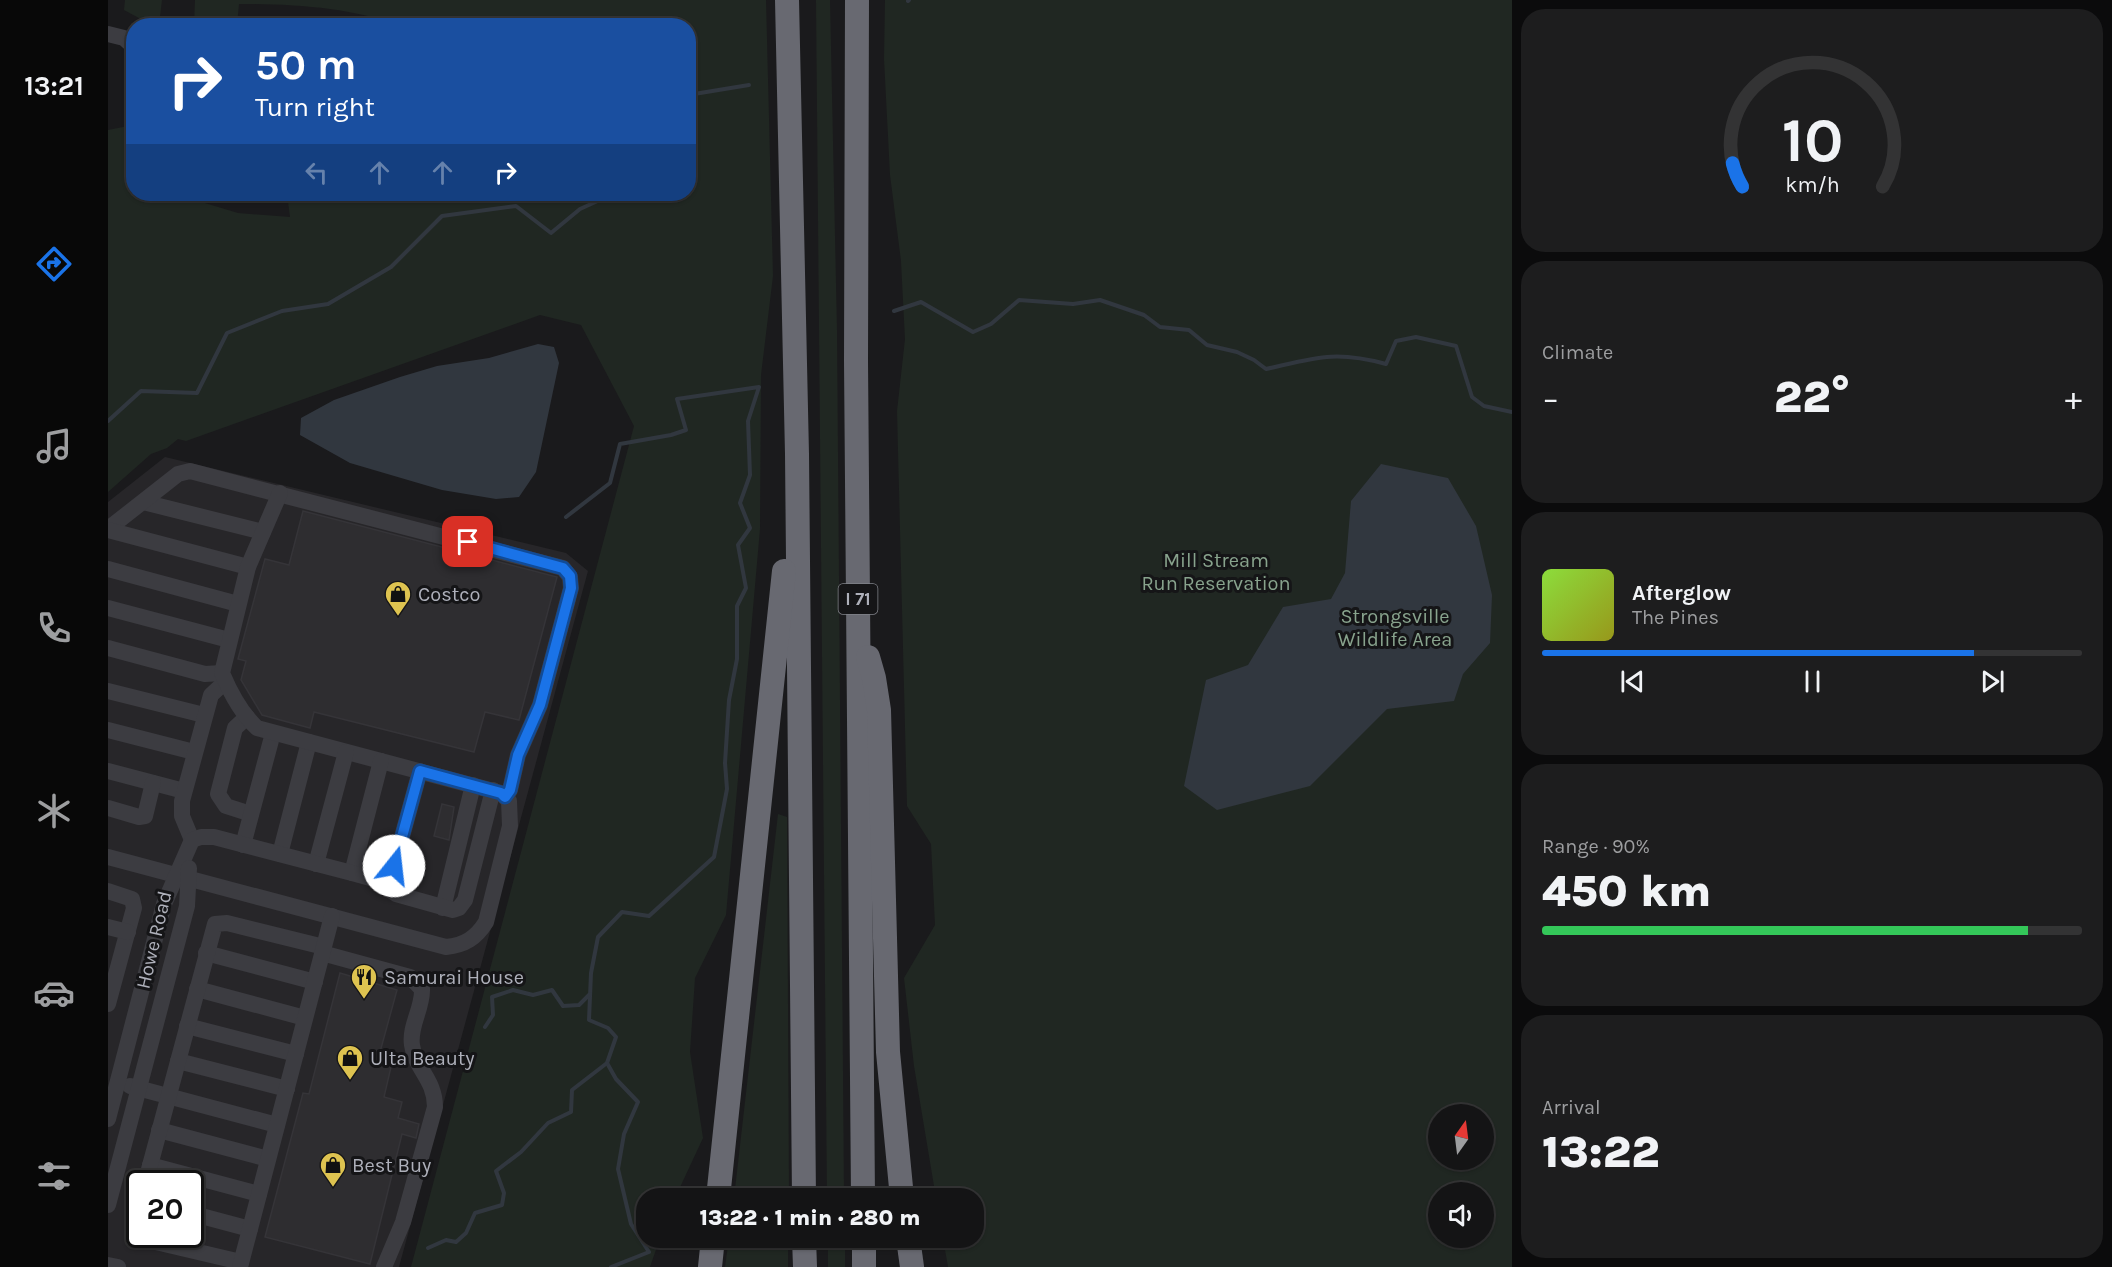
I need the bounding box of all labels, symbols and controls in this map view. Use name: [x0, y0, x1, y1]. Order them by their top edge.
text: 50 m: [255, 40, 357, 90]
icon: right: [156, 42, 234, 120]
text: 13:21: [24, 70, 84, 102]
text: Turn right: [255, 91, 375, 123]
text: 10: [1781, 104, 1843, 177]
icon: left: [300, 156, 333, 189]
icon: ahead: [363, 156, 396, 189]
icon: ahead: [426, 156, 459, 189]
icon: right: [489, 156, 522, 189]
text: km/h: [1785, 173, 1839, 198]
icon: directions: [33, 243, 75, 285]
text: Climate: [1542, 341, 1613, 364]
text: 22°: [1774, 371, 1850, 423]
text: −: [1542, 379, 1559, 417]
text: +: [2065, 379, 2082, 417]
icon: music: [33, 425, 75, 467]
pin: [442, 516, 493, 567]
icon: arrive: [451, 525, 484, 558]
park label: Mill Stream Run Reservation: [1141, 549, 1291, 595]
shop icon: Costco: [383, 579, 413, 617]
text: Afterglow: [1632, 580, 1731, 606]
place label: Costco: [418, 583, 480, 606]
road number: I 71: [838, 584, 878, 614]
park label: Strongsville Wildlife Area: [1338, 605, 1452, 651]
text: The Pines: [1632, 606, 1719, 629]
icon: phone: [33, 607, 75, 649]
icon: previous: [1616, 665, 1649, 698]
icon: pause: [1796, 665, 1829, 698]
icon: next: [1976, 665, 2009, 698]
icon: climate: [33, 790, 75, 832]
position arrow: [362, 834, 426, 898]
text: Range · 90%: [1542, 835, 1650, 858]
text: 450 km: [1542, 865, 1711, 917]
street label: Howe Road: [132, 889, 176, 991]
restaurant icon: Samurai House: [349, 962, 379, 1000]
place label: Samurai House: [384, 966, 524, 989]
icon: car: [33, 972, 75, 1014]
shop icon: Ulta Beauty: [335, 1043, 365, 1081]
place label: Ulta Beauty: [370, 1047, 475, 1070]
text: Arrival: [1542, 1096, 1601, 1119]
north arrow: [1428, 1104, 1494, 1170]
map controls: [1428, 1104, 1494, 1248]
text: 13:22: [1542, 1126, 1660, 1178]
shop icon: Best Buy: [318, 1150, 348, 1188]
place label: Best Buy: [352, 1154, 431, 1177]
icon: filters: [33, 1155, 75, 1197]
speed limit sign: 20: [126, 1170, 204, 1248]
button: sound: [1428, 1182, 1494, 1248]
text: 13:22 · 1 min · 280 m: [700, 1205, 920, 1231]

